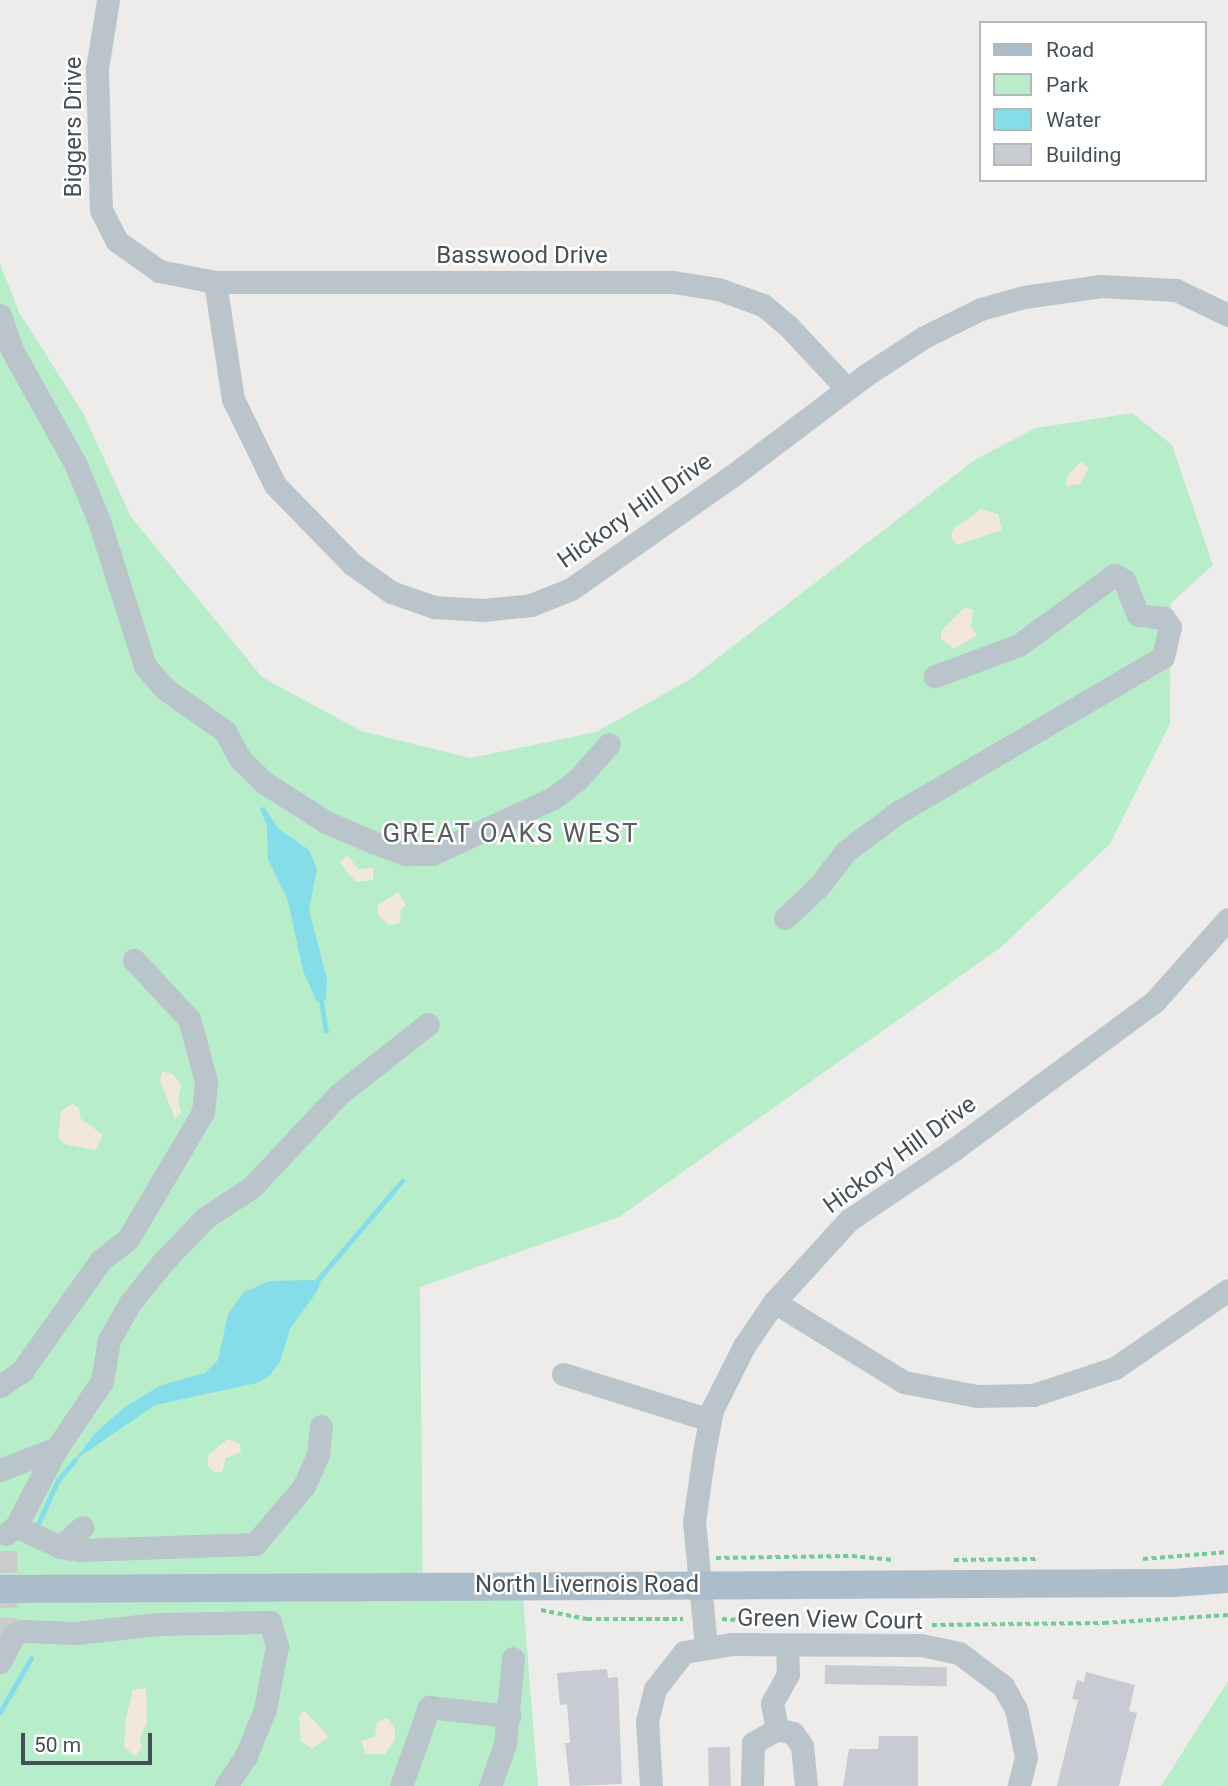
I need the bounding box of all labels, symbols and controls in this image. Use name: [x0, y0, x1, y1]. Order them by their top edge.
legend: [979, 21, 1207, 182]
text: Road: [1046, 38, 1094, 62]
street label: Biggers Drive: [60, 57, 88, 197]
text: Park: [1046, 73, 1088, 97]
text: Water: [1046, 108, 1101, 132]
text: Building: [1046, 143, 1121, 167]
street label: Basswood Drive: [436, 242, 608, 270]
street label: Hickory Hill Drive: [552, 447, 718, 575]
district label: GREAT OAKS WEST: [384, 818, 638, 850]
street label: Hickory Hill Drive: [818, 1090, 982, 1220]
street label: North Livernois Road: [475, 1571, 699, 1599]
street label: Green View Court: [737, 1604, 923, 1636]
scale bar: [24, 1720, 156, 1764]
text: 50 m: [34, 1733, 81, 1757]

